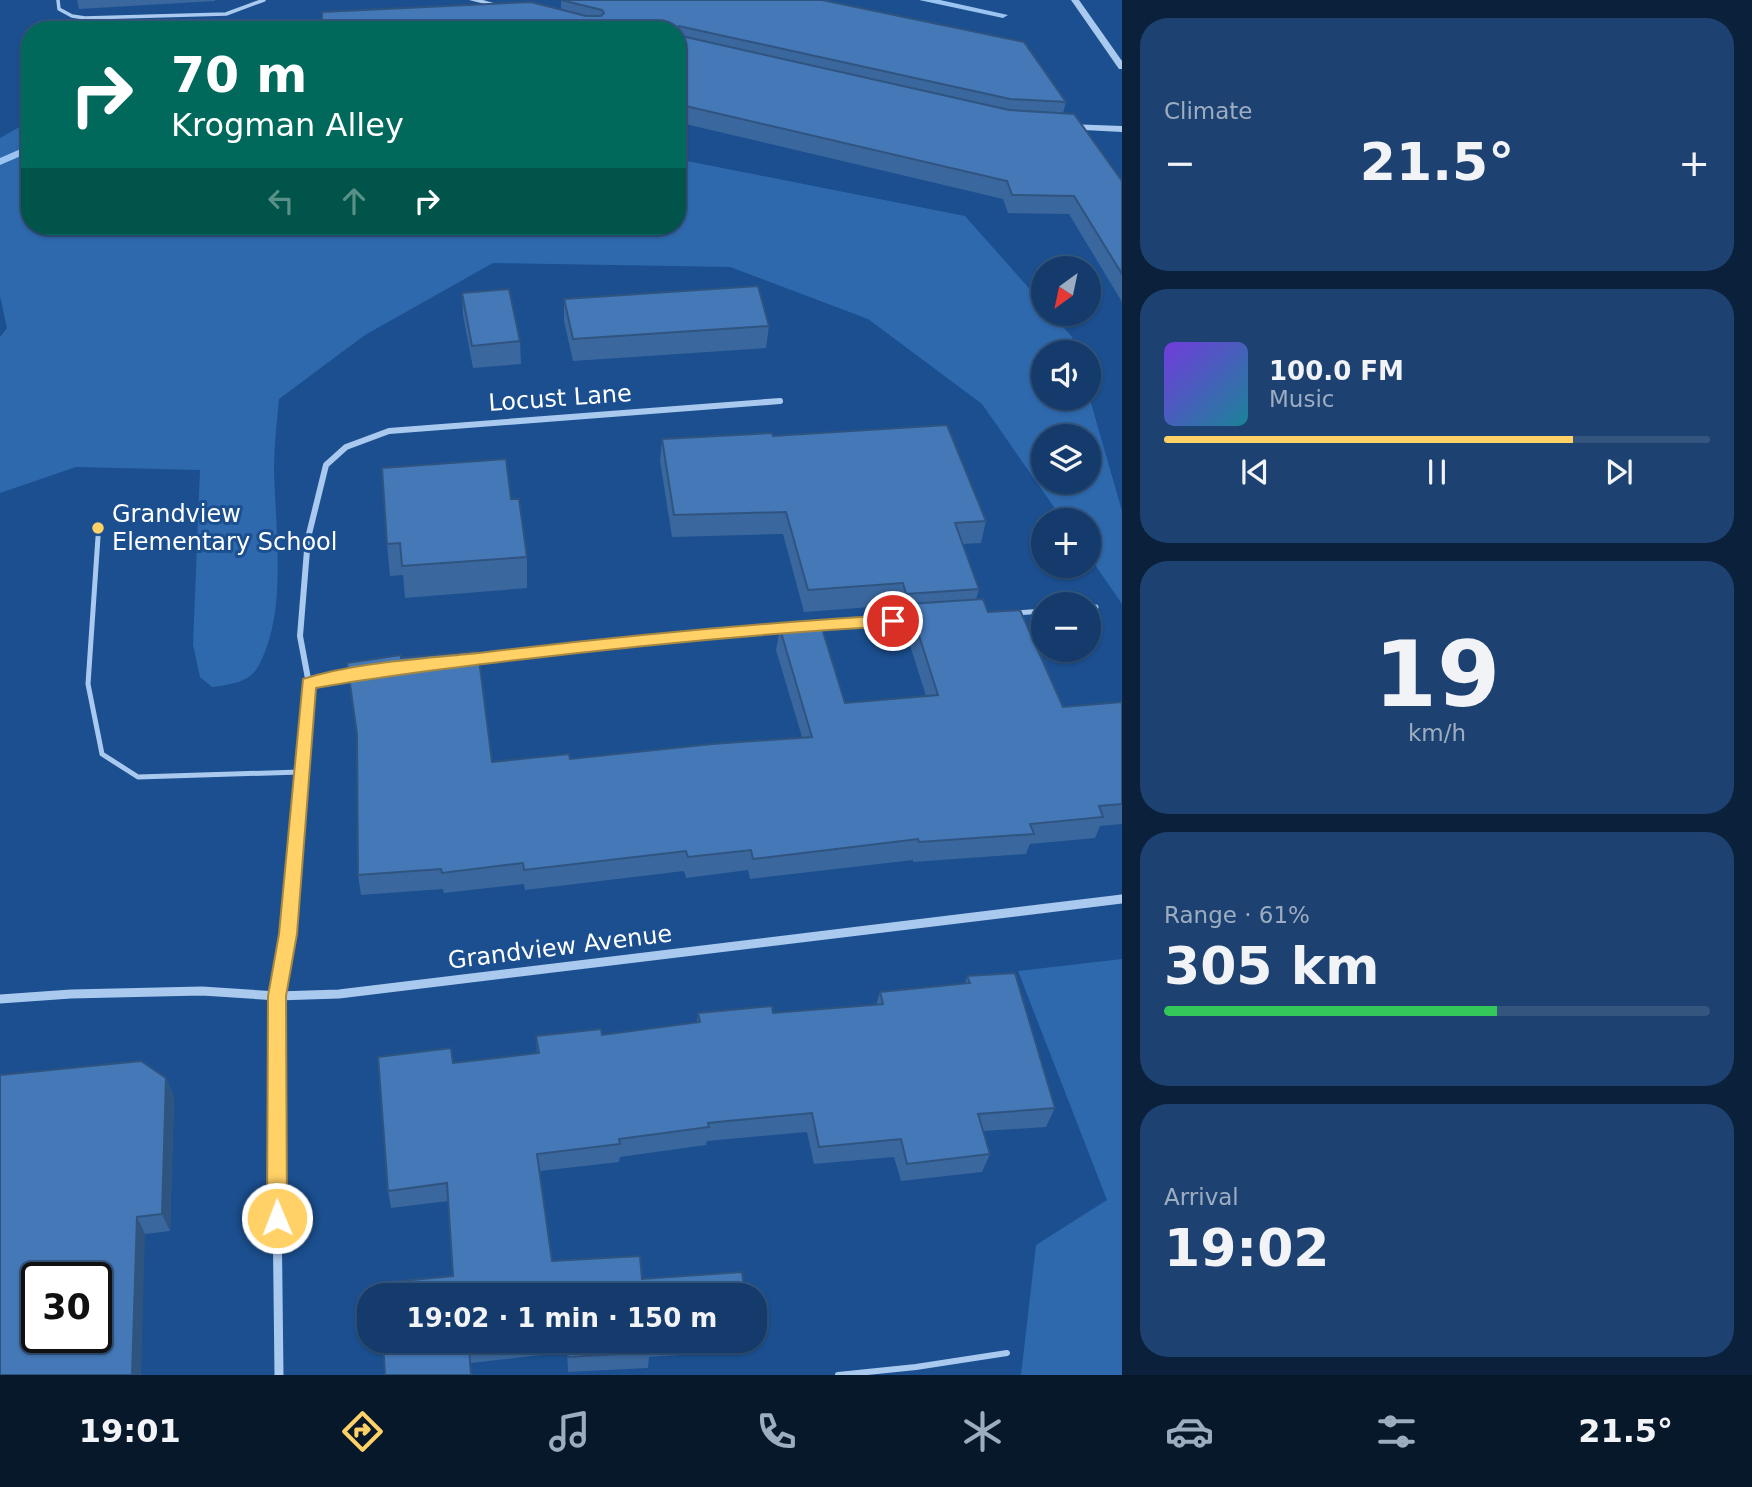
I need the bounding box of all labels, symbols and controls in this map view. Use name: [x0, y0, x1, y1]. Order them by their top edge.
text: 70 m: [171, 47, 307, 104]
icon: right: [56, 49, 147, 140]
text: Climate: [1164, 98, 1253, 124]
text: Krogman Alley: [171, 106, 404, 144]
text: 21.5°: [1360, 132, 1514, 192]
text: −: [1164, 141, 1196, 185]
text: +: [1678, 141, 1710, 185]
icon: left: [262, 182, 300, 220]
icon: ahead: [335, 182, 373, 220]
icon: right: [408, 182, 446, 220]
north arrow: [1031, 256, 1101, 326]
map controls: [1031, 256, 1101, 662]
button: sound: [1031, 340, 1101, 410]
text: 100.0 FM: [1269, 356, 1404, 386]
street label: Locust Lane: [487, 379, 633, 417]
text: Music: [1269, 386, 1334, 412]
button: layers: [1031, 424, 1101, 494]
icon: previous: [1236, 453, 1274, 491]
icon: pause: [1418, 453, 1456, 491]
icon: next: [1600, 453, 1638, 491]
place label: Grandview Elementary School: [112, 500, 337, 556]
button: +: [1031, 508, 1101, 578]
marker: Grandview Elementary School: [90, 520, 106, 536]
pin: [863, 591, 923, 651]
button: −: [1031, 592, 1101, 662]
icon: arrive: [874, 602, 912, 640]
text: 19: [1374, 622, 1500, 727]
text: km/h: [1408, 720, 1466, 746]
text: Range · 61%: [1164, 902, 1310, 928]
street label: Grandview Avenue: [446, 919, 674, 975]
text: 305 km: [1164, 936, 1379, 996]
position arrow: [240, 1181, 314, 1255]
text: Arrival: [1164, 1184, 1239, 1210]
text: 19:02: [1164, 1218, 1330, 1278]
speed limit sign: 30: [21, 1262, 112, 1353]
text: 19:02 · 1 min · 150 m: [407, 1303, 717, 1333]
icon: directions: [338, 1407, 387, 1456]
icon: music: [545, 1407, 594, 1456]
icon: phone: [752, 1407, 801, 1456]
icon: climate: [958, 1407, 1007, 1456]
icon: car: [1165, 1407, 1214, 1456]
icon: filters: [1372, 1407, 1421, 1456]
text: 19:01: [79, 1412, 181, 1450]
text: 21.5°: [1578, 1412, 1673, 1450]

